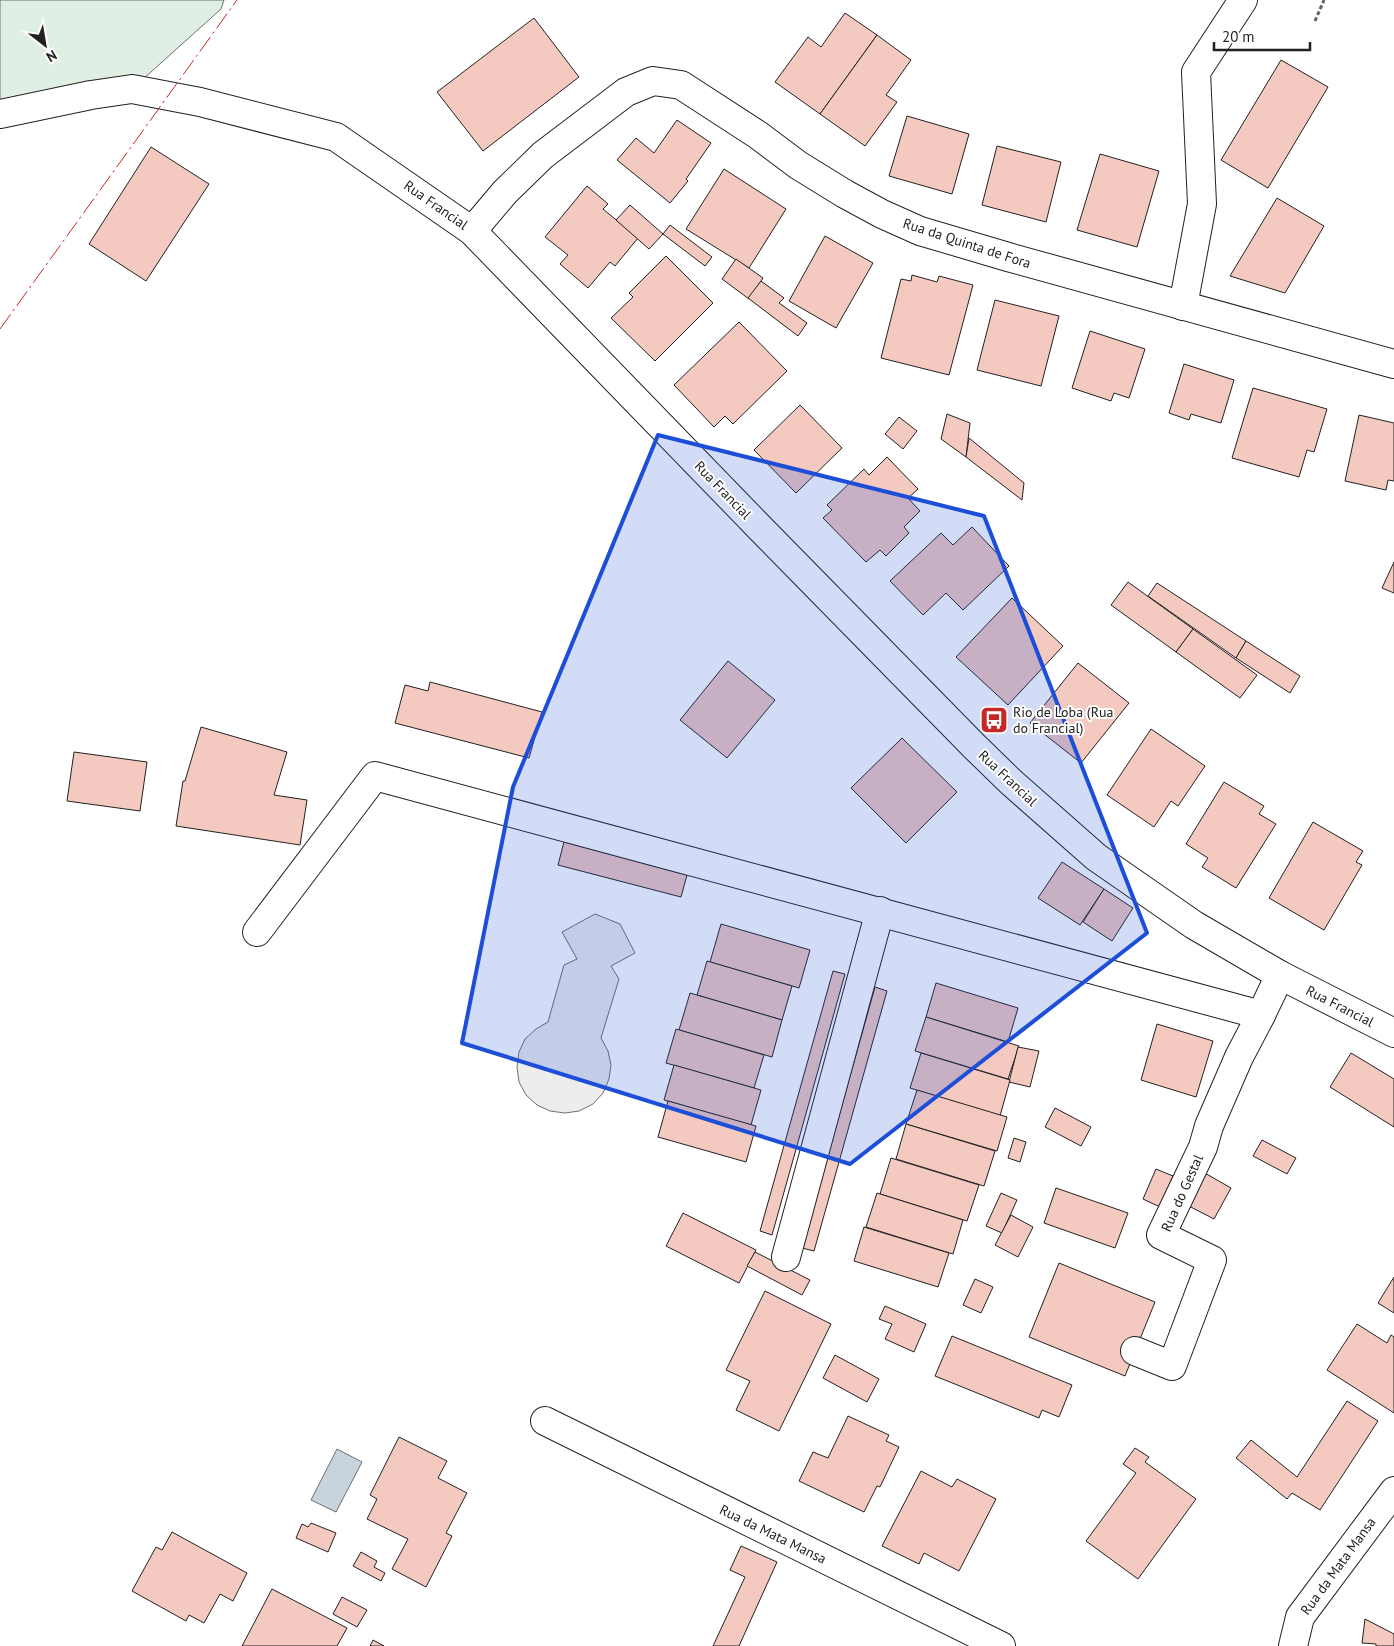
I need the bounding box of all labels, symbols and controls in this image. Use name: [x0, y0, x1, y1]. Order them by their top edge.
north arrow: [20, 20, 70, 70]
scale bar: [1214, 20, 1310, 52]
text: 20 m: [1222, 27, 1255, 46]
text: N: [43, 46, 60, 66]
street label: Rua Francial: [400, 176, 472, 234]
street label: Rua da Quinta de Fora: [901, 214, 1033, 272]
street label: Rua Francial: [691, 457, 755, 523]
place label: Rio de Loba (Rua do Francial): [1013, 703, 1114, 737]
bus stop icon: Rio de Loba (Rua do Francial): [979, 705, 1009, 735]
street label: Rua Francial: [975, 746, 1041, 810]
street label: Rua Francial: [1303, 981, 1377, 1031]
street label: Rua do Gestal: [1157, 1152, 1207, 1234]
street label: Rua da Mata Mansa: [717, 1500, 829, 1568]
street label: Rua da Mata Mansa: [1296, 1514, 1380, 1618]

